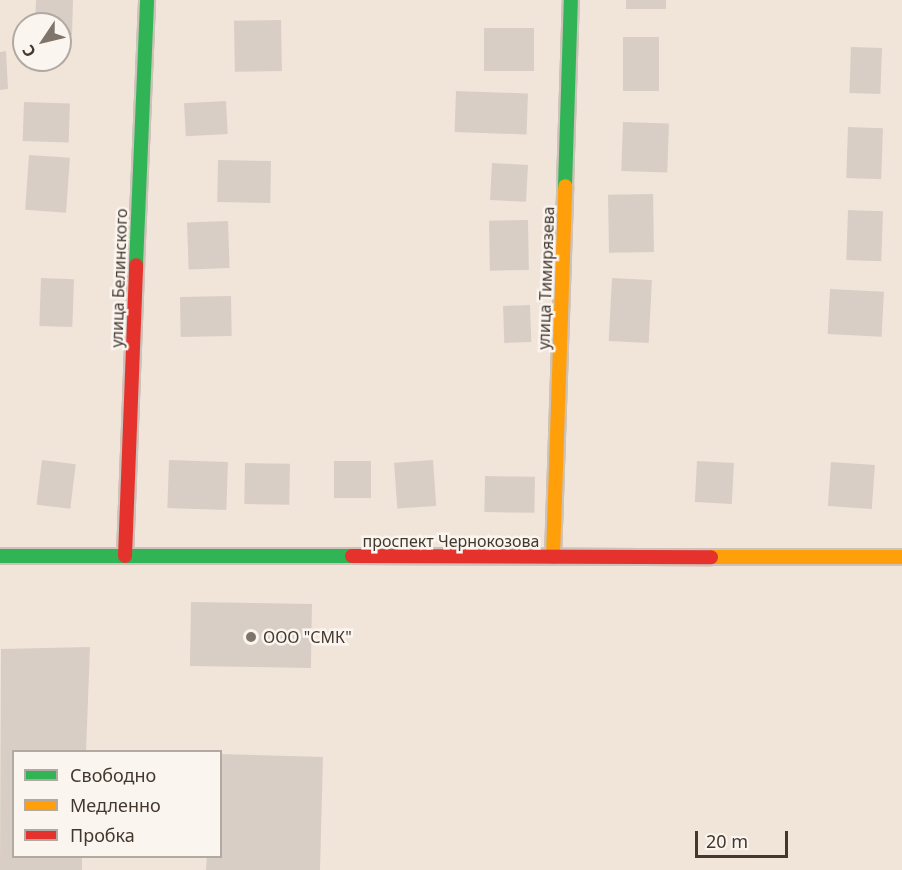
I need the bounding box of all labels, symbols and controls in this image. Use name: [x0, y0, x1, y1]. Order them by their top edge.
north arrow: [12, 12, 72, 72]
text: С: [17, 41, 41, 62]
street label: улица Тимирязева: [534, 206, 558, 350]
street label: улица Белинского: [107, 208, 131, 348]
street label: проспект Чернокозова: [363, 531, 539, 551]
place label: ООО "СМК": [263, 627, 352, 647]
marker: ООО "СМК": [244, 630, 258, 644]
legend: [12, 750, 222, 858]
text: Свободно: [70, 763, 156, 787]
text: Медленно: [70, 793, 161, 817]
scale bar: [698, 819, 791, 857]
text: Пробка: [70, 823, 135, 847]
text: 20 m: [706, 829, 748, 853]

